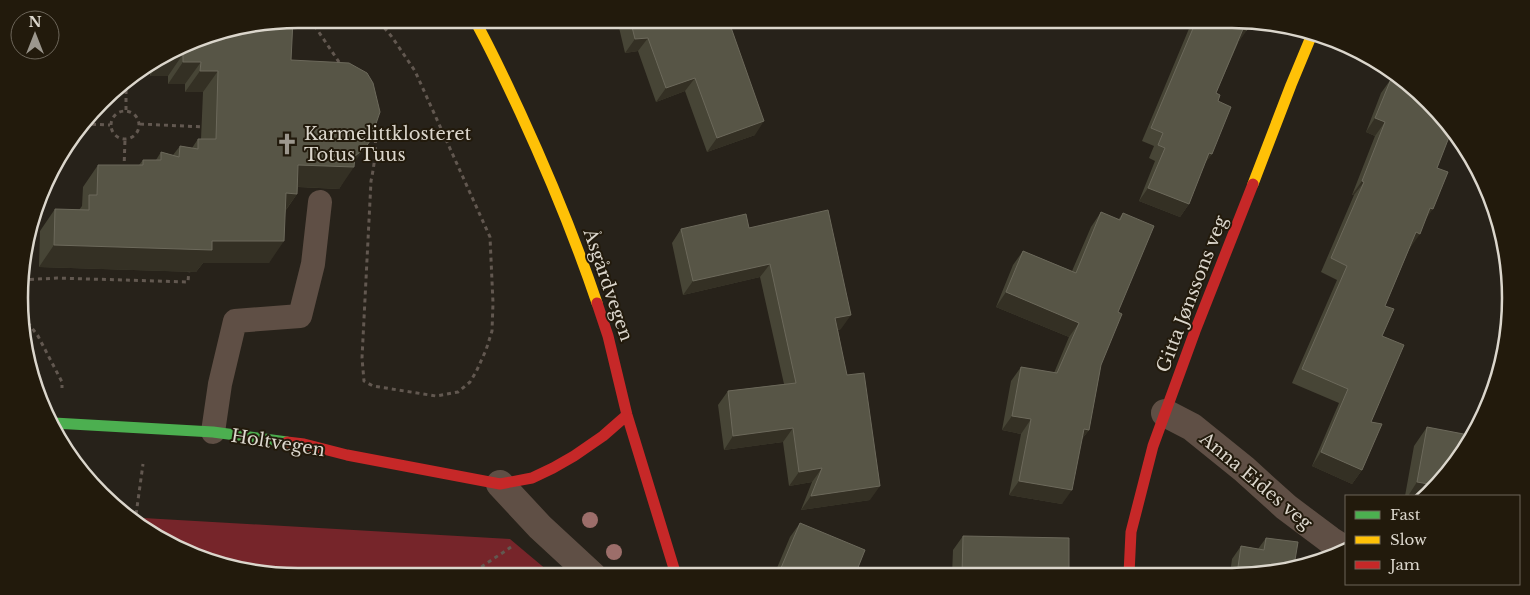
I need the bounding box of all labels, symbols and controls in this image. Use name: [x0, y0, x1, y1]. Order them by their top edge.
north arrow: [10, 10, 60, 60]
text: N: [28, 13, 42, 31]
place label: Karmelittklosteret Totus Tuus: [304, 123, 472, 166]
church icon: Karmelittklosteret Totus Tuus: [274, 131, 300, 157]
street label: Gitta Jønssons veg: [1152, 212, 1232, 375]
street label: Åsgårdvegen: [578, 225, 638, 344]
street label: Holtvegen: [229, 425, 327, 461]
street label: Anna Eides veg: [1195, 427, 1317, 534]
legend: [1345, 495, 1520, 585]
text: Fast: [1390, 505, 1421, 524]
text: Slow: [1390, 530, 1427, 549]
text: Jam: [1388, 555, 1420, 574]

